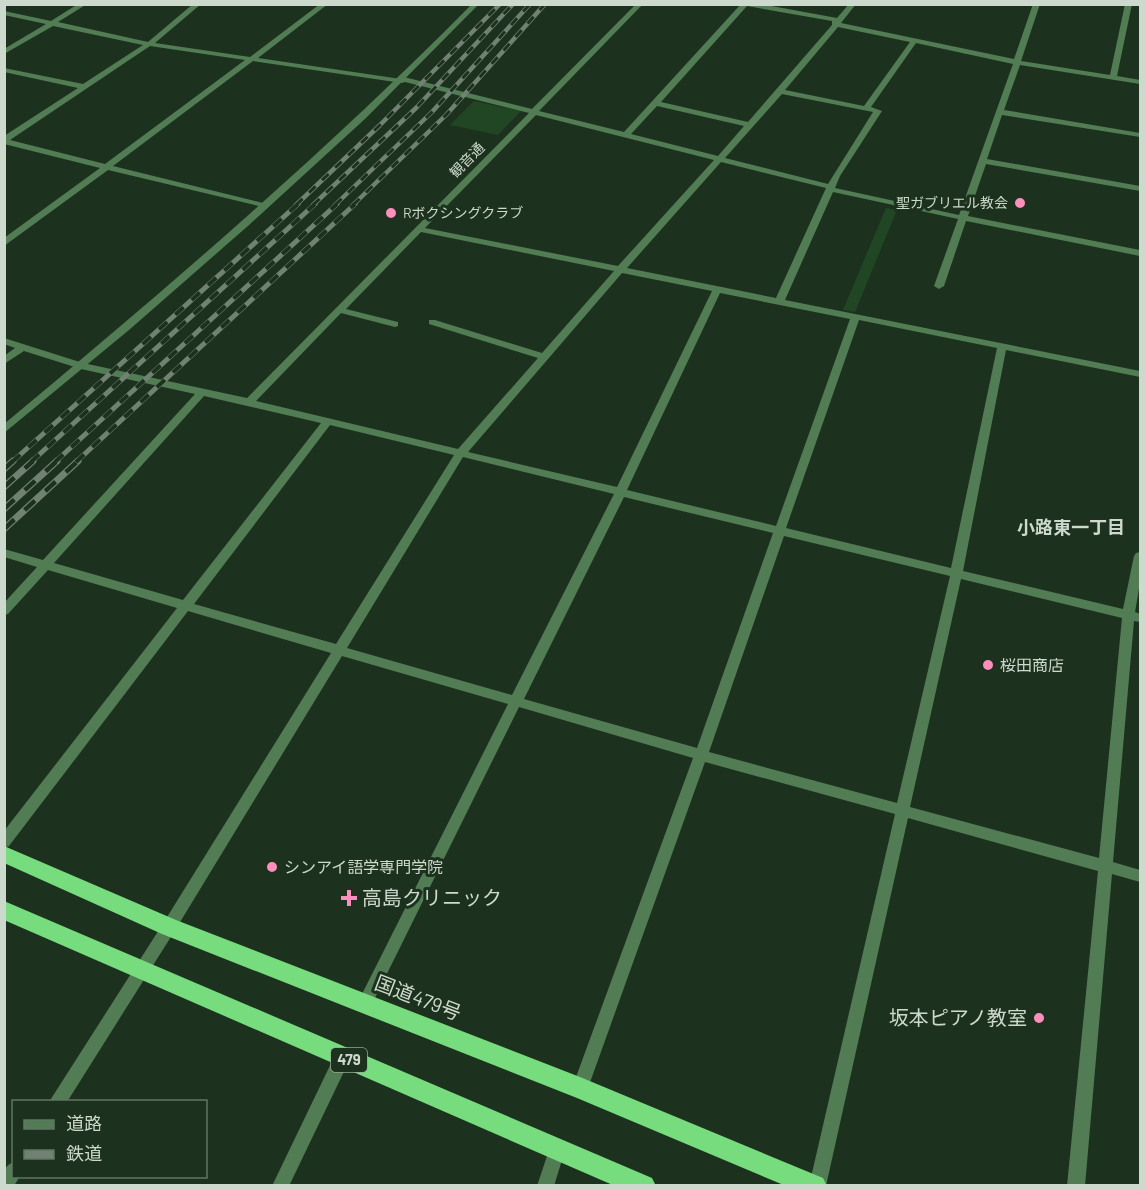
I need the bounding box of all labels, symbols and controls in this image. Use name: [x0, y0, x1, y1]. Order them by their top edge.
street label: 観音通: [446, 139, 488, 181]
place label: 聖ガブリエル教会: [896, 194, 1008, 211]
marker: 聖ガブリエル教会: [1013, 196, 1027, 210]
place label: Rボクシングクラブ: [403, 204, 523, 221]
marker: Rボクシングクラブ: [384, 206, 398, 220]
district label: 小路東一丁目: [1017, 516, 1125, 538]
place label: 桜田商店: [1000, 655, 1064, 674]
marker: 桜田商店: [981, 658, 995, 672]
place label: シンアイ語学専門学院: [284, 857, 443, 876]
marker: シンアイ語学専門学院: [265, 860, 279, 874]
place label: 高島クリニック: [362, 885, 502, 909]
marker: 高島クリニック: [340, 889, 358, 907]
street label: 国道479号: [372, 970, 465, 1024]
place label: 坂本ピアノ教室: [889, 1005, 1027, 1029]
marker: 坂本ピアノ教室: [1032, 1011, 1046, 1025]
road number: 479: [331, 1048, 367, 1072]
legend: [12, 1100, 207, 1178]
text: 道路: [66, 1112, 102, 1134]
text: 鉄道: [66, 1142, 102, 1164]

